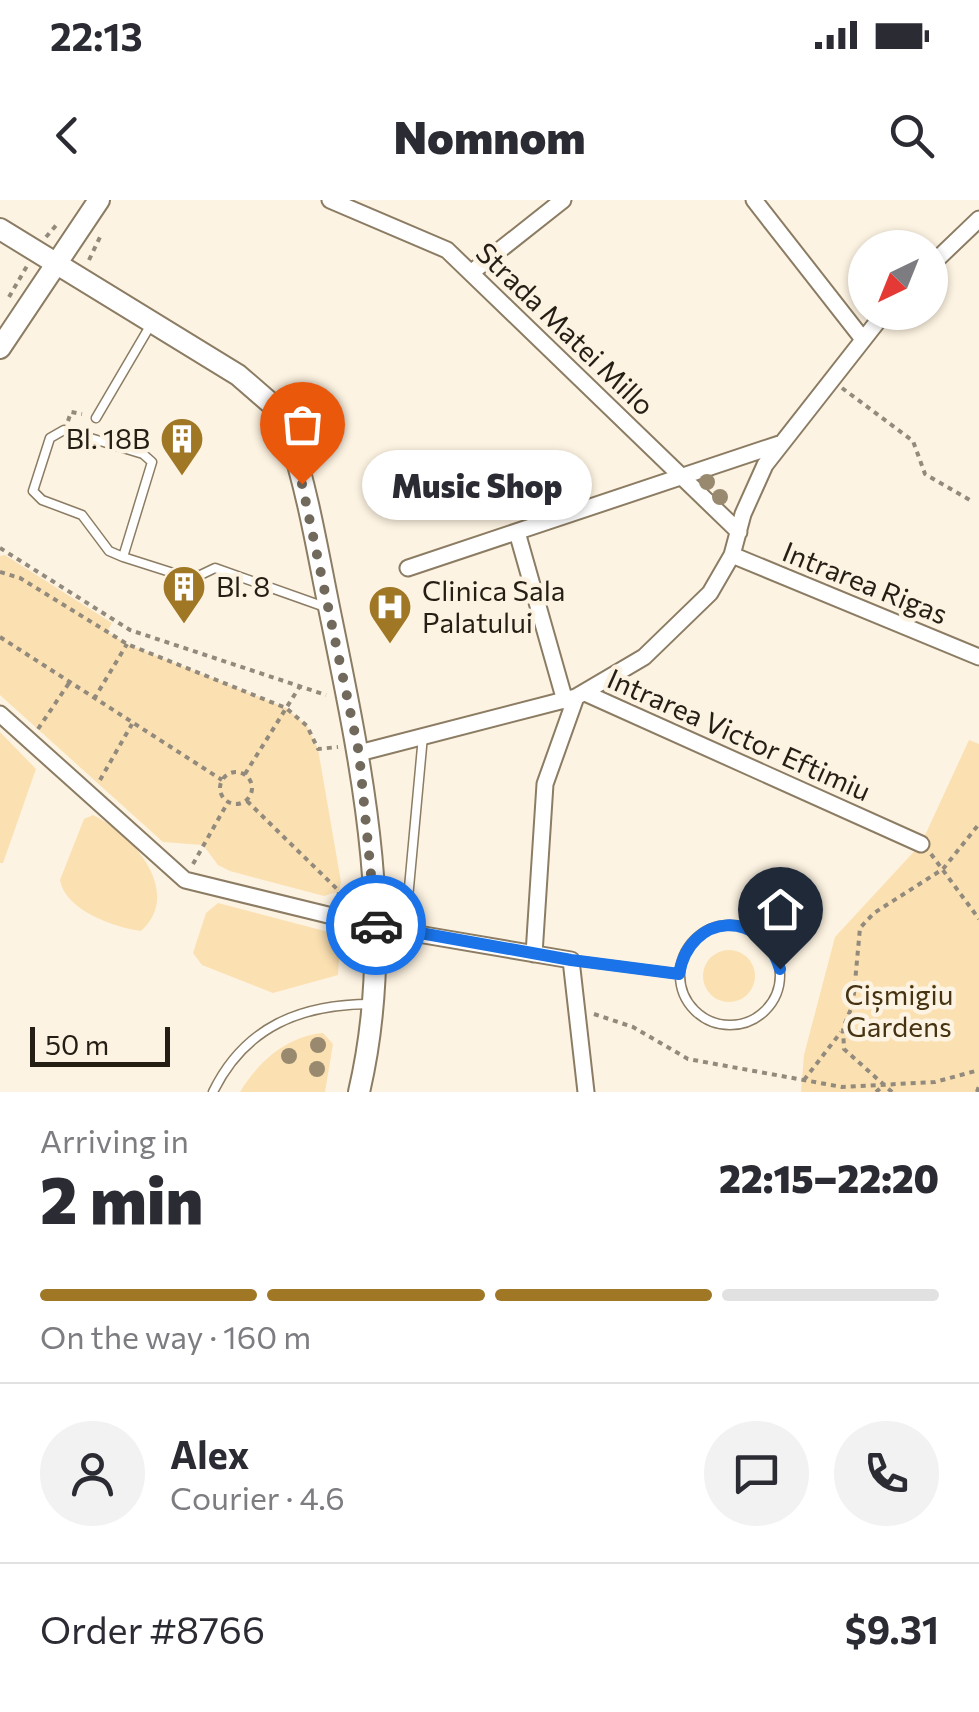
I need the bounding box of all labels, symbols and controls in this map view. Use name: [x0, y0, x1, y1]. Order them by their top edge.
text: 22:13: [50, 12, 143, 59]
icon: back: [40, 108, 95, 163]
text: Nomnom: [393, 108, 586, 163]
icon: search: [884, 108, 939, 163]
north arrow: [848, 230, 948, 330]
map controls: [848, 230, 948, 330]
street label: Strada Matei Millo: [470, 235, 662, 422]
pin: [260, 382, 345, 485]
icon: bag: [275, 397, 330, 452]
building icon: Bl. 18B: [159, 416, 205, 477]
place label: Bl. 18B: [66, 421, 150, 455]
callout: Music Shop: [362, 449, 592, 519]
text: Music Shop: [391, 465, 563, 505]
street label: Intrarea Rigas: [778, 534, 953, 631]
building icon: Bl. 8: [161, 564, 207, 625]
place label: Bl. 8: [216, 569, 270, 603]
place label: Clinica Sala Palatului: [422, 573, 565, 639]
hospital icon: Clinica Sala Palatului: [367, 584, 413, 645]
street label: Intrarea Victor Eftimiu: [603, 661, 876, 807]
pin: [738, 867, 823, 970]
courier: [326, 875, 426, 975]
icon: home: [753, 882, 808, 937]
icon: car: [349, 898, 404, 953]
park label: Cișmigiu Gardens: [845, 977, 953, 1043]
scale bar: [30, 1022, 170, 1066]
text: 50 m: [45, 1027, 109, 1061]
text: Arriving in: [40, 1120, 189, 1160]
text: 22:15–22:20: [719, 1154, 939, 1201]
text: 2 min: [40, 1158, 203, 1237]
text: On the way · 160 m: [40, 1316, 311, 1356]
button: person: [40, 1421, 145, 1526]
button: chat: [704, 1421, 809, 1526]
button: phone: [834, 1421, 939, 1526]
text: Alex: [170, 1430, 249, 1477]
text: Courier · 4.6: [170, 1477, 345, 1517]
text: Order #8766: [40, 1605, 265, 1652]
text: $9.31: [845, 1605, 939, 1652]

